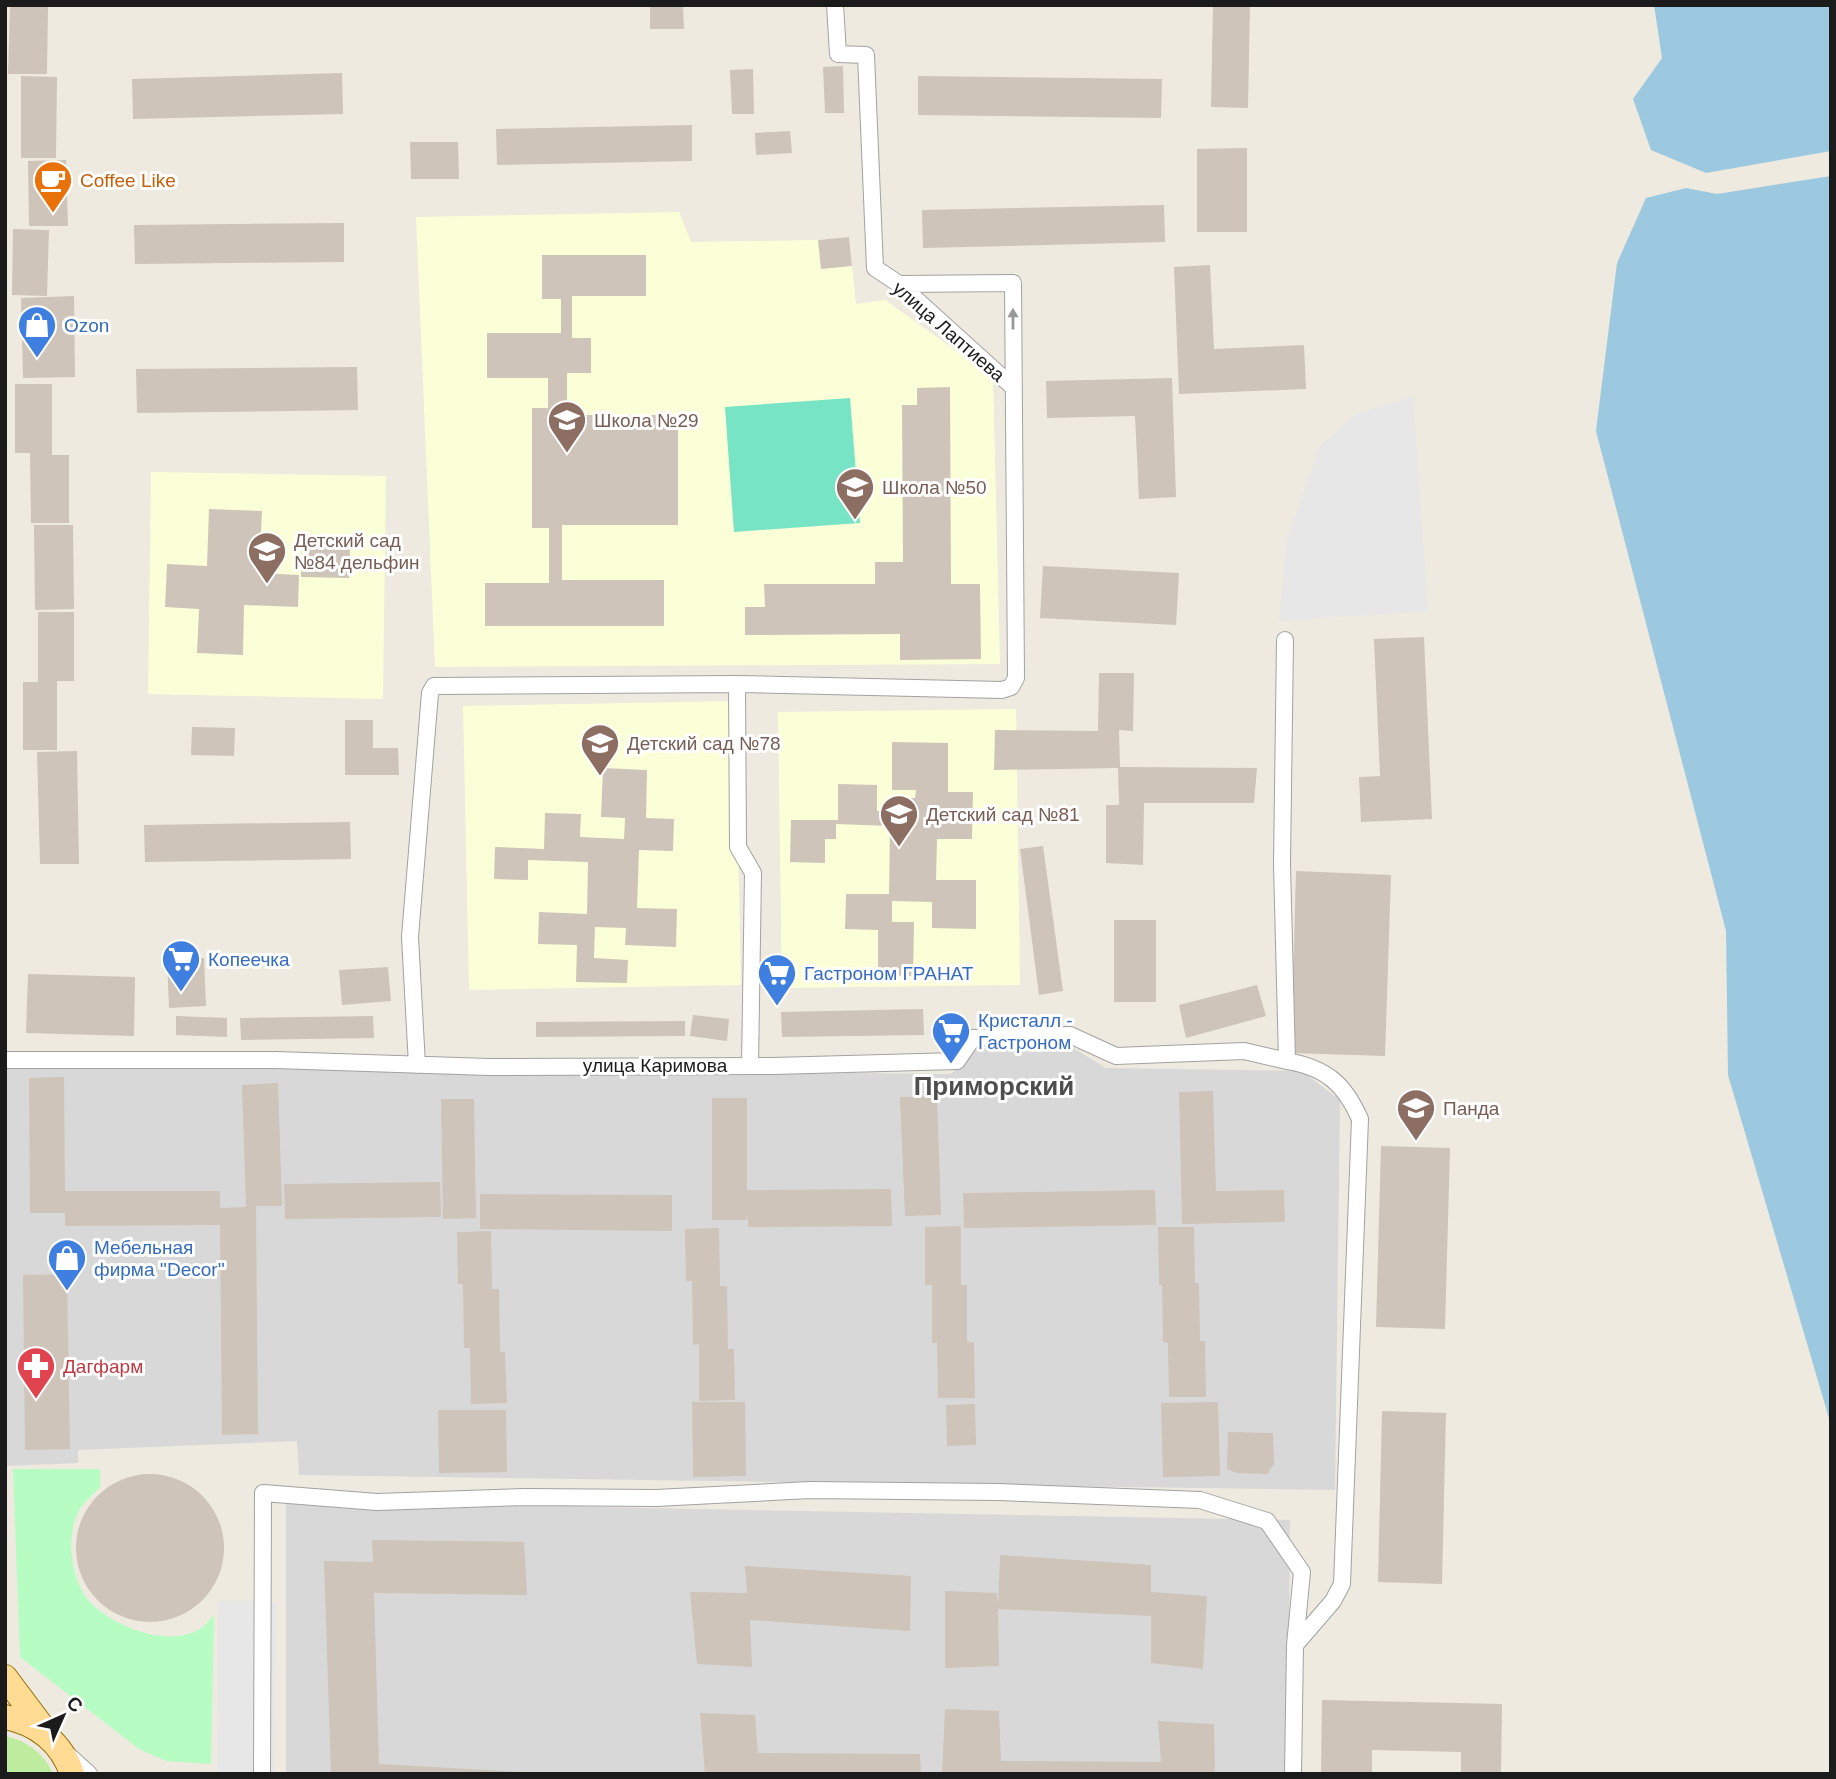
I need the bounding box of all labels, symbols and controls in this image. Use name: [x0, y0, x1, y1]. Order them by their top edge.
cafe icon: Coffee Like: [32, 159, 74, 214]
place label: Coffee Like: [80, 170, 176, 191]
street label: улица Лаптиева: [889, 277, 1009, 386]
shop icon: Ozon: [16, 304, 58, 359]
one-way arrow: [1007, 308, 1019, 330]
place label: Ozon: [64, 315, 109, 336]
school or university icon: Школа №29: [546, 399, 588, 454]
place label: Школа №29: [594, 410, 699, 431]
school or university icon: Школа №50: [834, 466, 876, 521]
place label: Школа №50: [882, 477, 987, 498]
school or university icon: Детский сад №84 дельфин: [246, 530, 288, 585]
place label: Детский сад №84 дельфин: [294, 530, 420, 573]
school or university icon: Детский сад №78: [579, 722, 621, 777]
place label: Детский сад №78: [627, 733, 781, 754]
school or university icon: Детский сад №81: [878, 793, 920, 848]
place label: Детский сад №81: [926, 804, 1080, 825]
supermarket icon: Копеечка: [160, 938, 202, 993]
place label: Копеечка: [208, 949, 290, 970]
supermarket icon: Гастроном ГРАНАТ: [756, 952, 798, 1007]
place label: Гастроном ГРАНАТ: [804, 963, 974, 984]
supermarket icon: Кристалл - Гастроном: [930, 1010, 972, 1065]
place label: Кристалл - Гастроном: [978, 1010, 1073, 1053]
street label: улица Каримова: [583, 1055, 728, 1076]
district label: Приморский: [914, 1071, 1074, 1101]
school or university icon: Панда: [1395, 1087, 1437, 1142]
place label: Панда: [1443, 1098, 1500, 1119]
shop icon: Мебельная фирма ''Decor'': [46, 1237, 88, 1292]
place label: Мебельная фирма ''Decor'': [94, 1237, 225, 1280]
pharmacy icon: Дагфарм: [15, 1345, 57, 1400]
place label: Дагфарм: [63, 1356, 143, 1377]
north arrow: [28, 1681, 98, 1751]
text: С: [62, 1692, 87, 1717]

